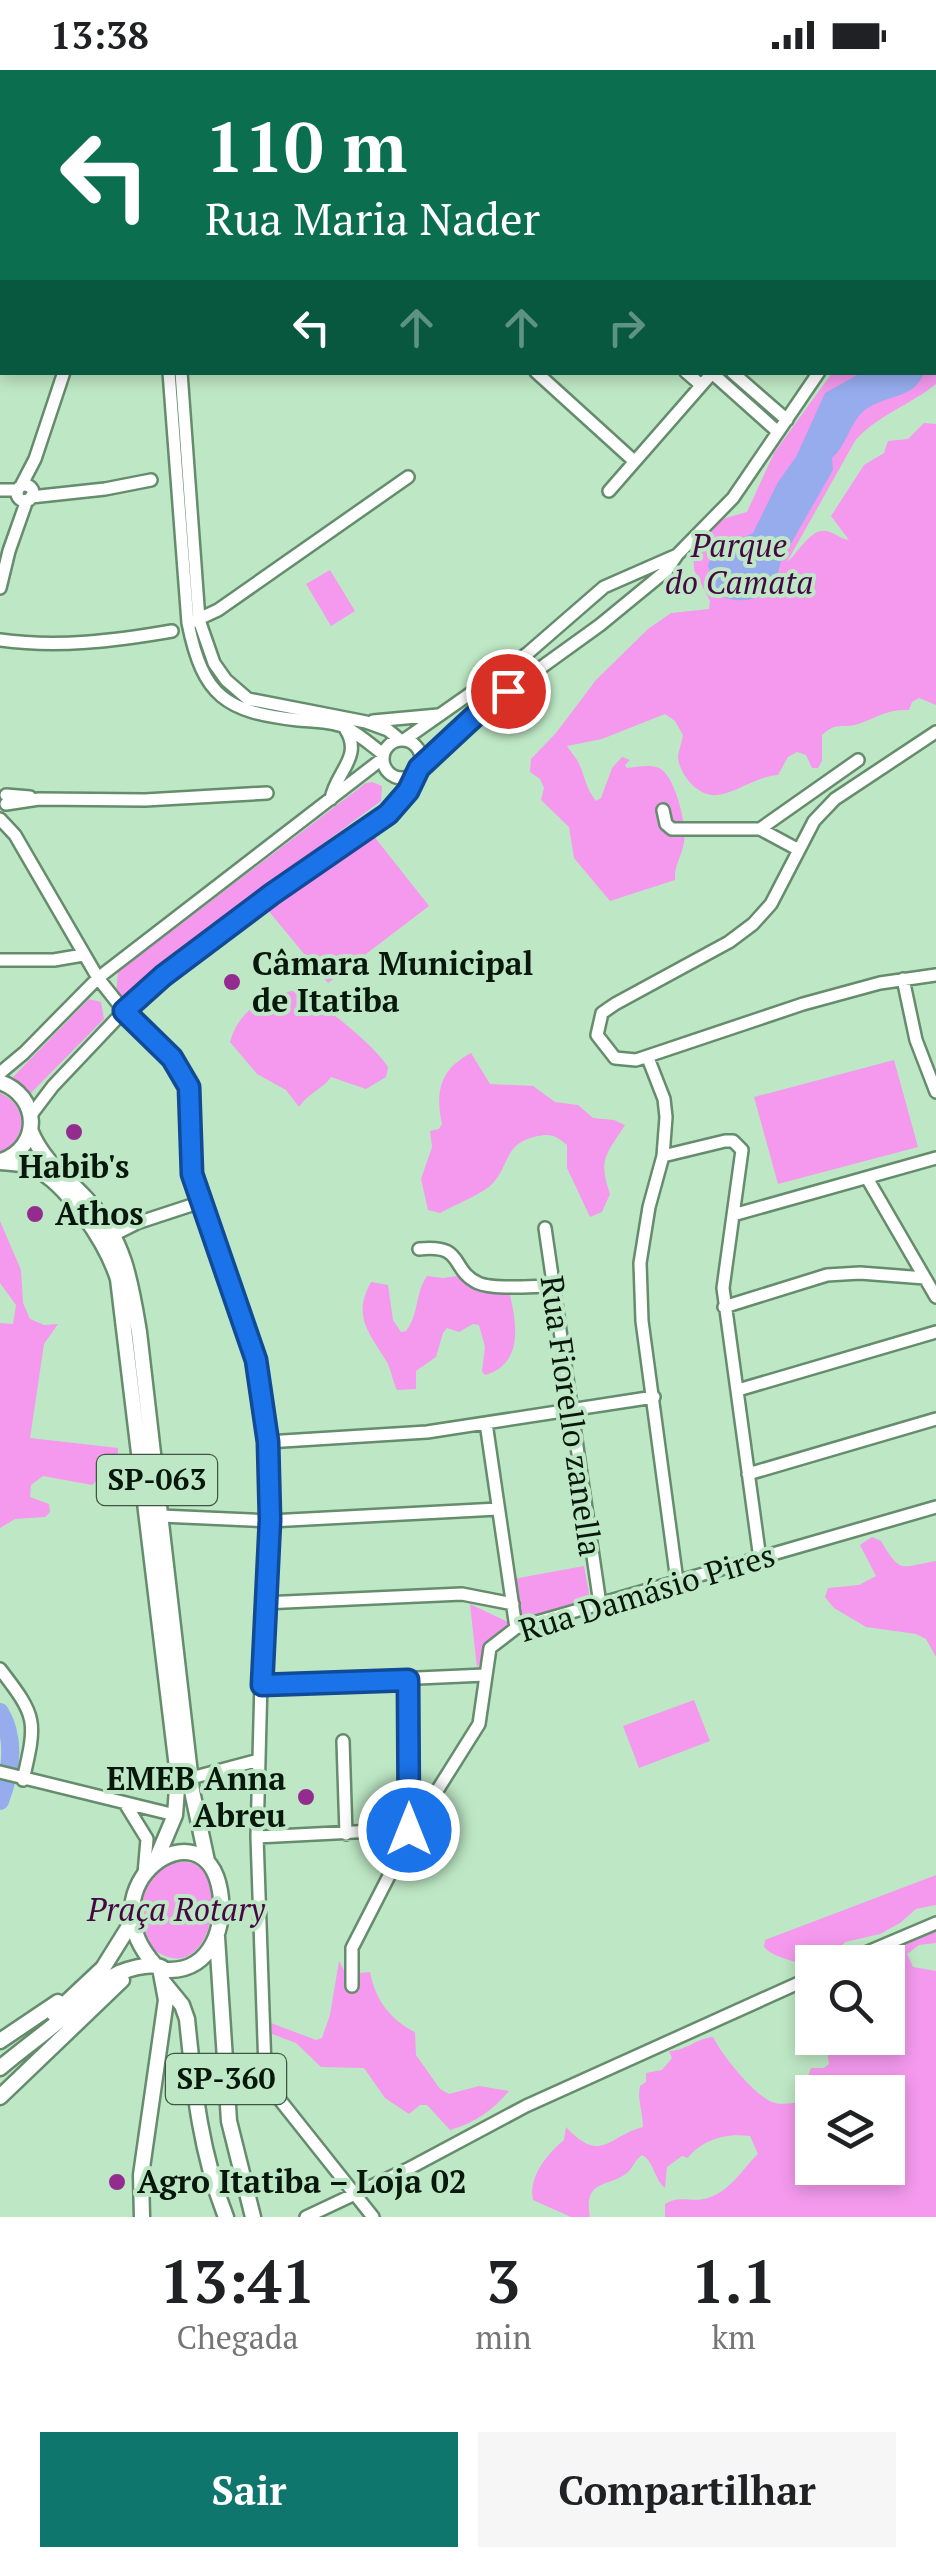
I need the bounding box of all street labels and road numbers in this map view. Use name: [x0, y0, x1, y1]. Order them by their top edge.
street label: Rua Fiorello zanella: [532, 1273, 612, 1559]
road number: SP-063: [97, 1455, 217, 1505]
street label: Rua Damásio Pires: [514, 1533, 780, 1651]
road number: SP-360: [166, 2054, 286, 2104]

